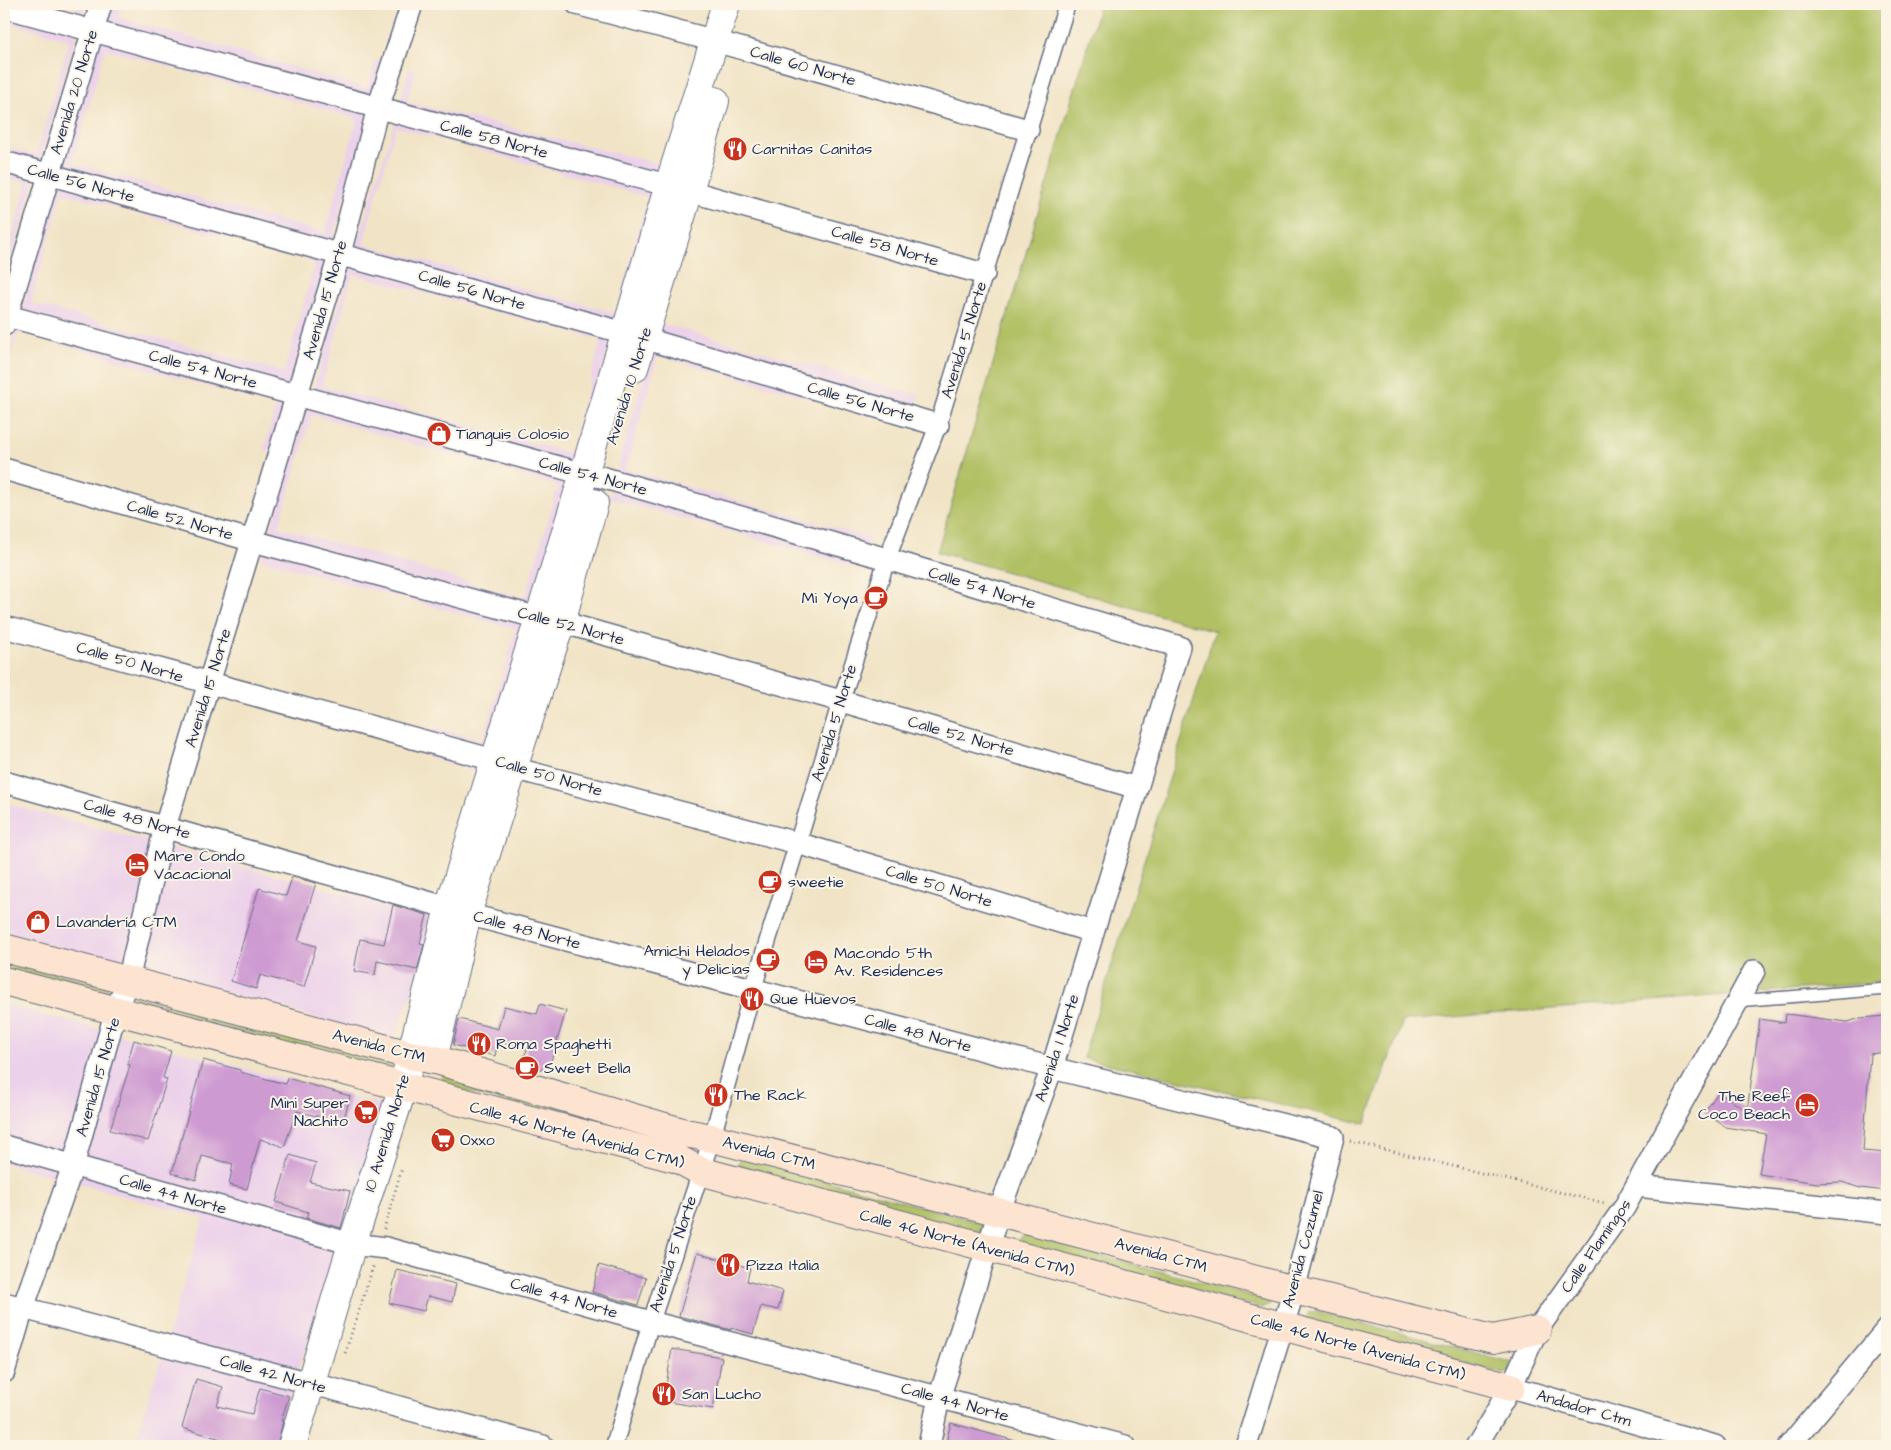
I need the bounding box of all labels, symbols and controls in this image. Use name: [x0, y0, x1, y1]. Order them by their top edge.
street label: Avenida 20 Norte: [45, 27, 103, 157]
street label: Calle 60 Norte: [748, 40, 859, 92]
street label: Calle 58 Norte: [438, 114, 551, 164]
restaurant icon: Carnitas Canitas: [722, 136, 748, 162]
place label: Carnitas Canitas: [752, 138, 872, 160]
street label: Calle 56 Norte: [25, 158, 137, 208]
street label: Calle 58 Norte: [829, 220, 942, 272]
street label: Avenida 15 Norte: [297, 237, 353, 362]
street label: Calle 56 Norte: [416, 264, 528, 316]
street label: Avenida 5 Norte: [936, 279, 992, 401]
street label: Avenida 10 Norte: [601, 324, 657, 448]
street label: Calle 54 Norte: [146, 344, 260, 394]
street label: Calle 56 Norte: [805, 376, 917, 428]
shop icon: Tianguis Colosio: [426, 421, 452, 447]
place label: Tianguis Colosio: [456, 423, 569, 446]
street label: Calle 54 Norte: [536, 451, 650, 501]
street label: Calle 52 Norte: [124, 494, 236, 546]
street label: Calle 54 Norte: [926, 561, 1039, 615]
cafe icon: Mi Yoya: [863, 585, 889, 611]
place label: Mi Yoya: [801, 587, 858, 610]
street label: Calle 52 Norte: [515, 601, 627, 651]
street label: Avenida 15 Norte: [179, 626, 237, 750]
street label: Calle 50 Norte: [74, 636, 186, 688]
street label: Avenida 5 Norte: [806, 662, 862, 784]
street label: Calle 52 Norte: [905, 710, 1017, 762]
street label: Calle 50 Norte: [493, 750, 605, 802]
street label: Calle 48 Norte: [81, 793, 193, 845]
place label: Mare Condo Vacacional: [154, 845, 245, 885]
hotel icon: Mare Condo Vacacional: [124, 852, 150, 878]
street label: Calle 50 Norte: [883, 859, 995, 913]
cafe icon: sweetie: [757, 869, 783, 895]
place label: sweetie: [788, 871, 844, 893]
street label: Calle 48 Norte: [471, 905, 583, 955]
shop icon: Lavandería CTM: [25, 909, 51, 935]
place label: Lavandería CTM: [56, 911, 177, 933]
place label: Amichi Helados y Delicias: [644, 940, 750, 981]
place label: Macondo 5th Av. Residences: [834, 942, 943, 982]
cafe icon: Amichi Helados y Delicias: [755, 947, 781, 973]
hotel icon: Macondo 5th Av. Residences: [803, 949, 829, 975]
restaurant icon: Que Huevos: [739, 986, 765, 1012]
place label: Que Huevos: [770, 988, 856, 1010]
street label: Avenida 1 Norte: [1029, 991, 1085, 1105]
street label: Calle 48 Norte: [862, 1008, 974, 1058]
street label: Avenida 15 Norte: [70, 1014, 126, 1139]
street label: Avenida CTM: [330, 1024, 428, 1068]
restaurant icon: Roma Spaghetti: [466, 1031, 492, 1057]
place label: Roma Spaghetti: [496, 1033, 612, 1056]
cafe icon: Sweet Bella: [514, 1055, 540, 1081]
place label: Sweet Bella: [544, 1057, 631, 1079]
street label: 10 Avenida Norte: [359, 1071, 415, 1195]
restaurant icon: The Rack: [703, 1082, 729, 1108]
place label: The Rack: [734, 1084, 807, 1106]
place label: The Reef Coco Beach: [1698, 1085, 1791, 1125]
place label: Mini Super Nachito: [271, 1092, 348, 1132]
hotel icon: The Reef Coco Beach: [1794, 1092, 1820, 1118]
street label: Calle 46 Norte (Avenida CTM): [467, 1096, 687, 1174]
supermarket icon: Mini Super Nachito: [353, 1099, 379, 1125]
supermarket icon: Oxxo: [430, 1127, 456, 1153]
place label: Oxxo: [460, 1129, 495, 1151]
street label: Avenida CTM: [720, 1131, 818, 1175]
street label: Calle 44 Norte: [117, 1168, 230, 1220]
street label: Avenida Cozumel: [1277, 1188, 1329, 1310]
street label: Avenida 5 Norte: [644, 1193, 702, 1315]
street label: Calle Flamingos: [1556, 1195, 1637, 1298]
street label: Calle 46 Norte (Avenida CTM): [857, 1204, 1077, 1282]
street label: Avenida CTM: [1112, 1232, 1210, 1278]
restaurant icon: Pizza Italia: [715, 1252, 741, 1278]
place label: Pizza Italia: [746, 1254, 819, 1276]
street label: Calle 44 Norte: [508, 1272, 621, 1324]
street label: Calle 46 Norte (Avenida CTM): [1248, 1308, 1468, 1386]
street label: Calle 42 Norte: [218, 1349, 329, 1399]
street label: Calle 44 Norte: [899, 1377, 1012, 1427]
restaurant icon: San Lucho: [651, 1381, 677, 1407]
place label: San Lucho: [682, 1383, 761, 1405]
street label: Andador Ctm: [1534, 1384, 1634, 1432]

